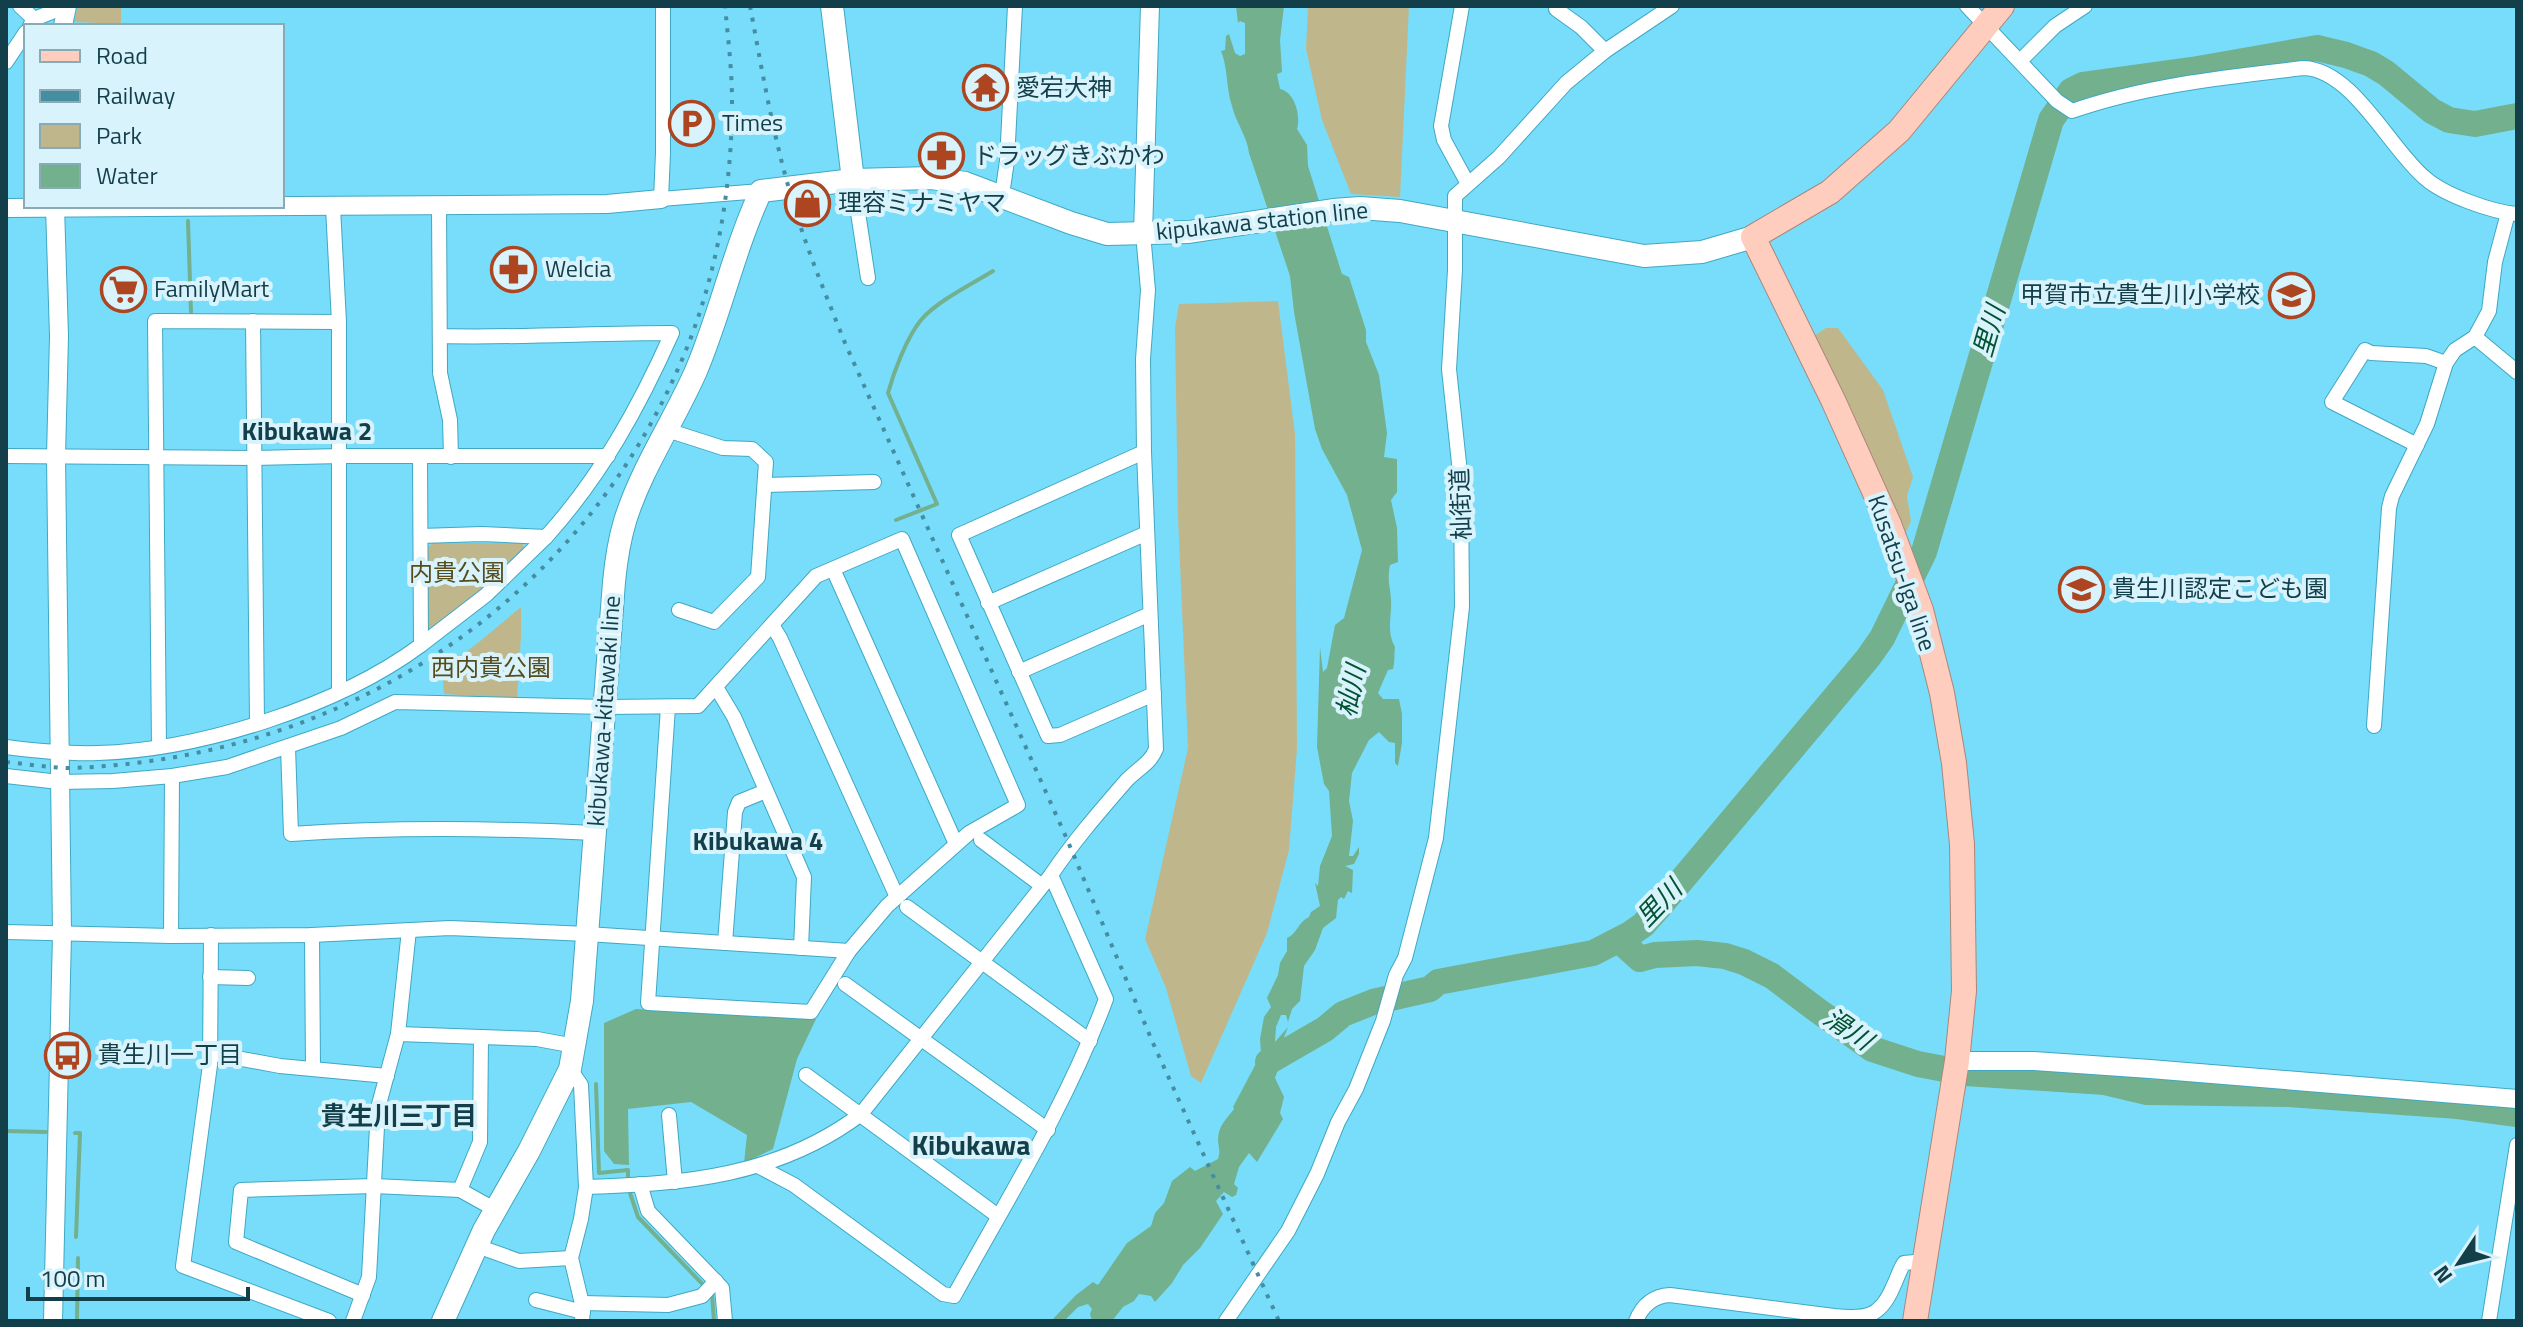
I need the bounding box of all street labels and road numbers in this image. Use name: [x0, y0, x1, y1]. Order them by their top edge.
street label: kipukawa station line: [1154, 191, 1370, 249]
street label: 杣街道: [1441, 467, 1479, 541]
street label: Kusatsu-Iga line: [1859, 490, 1947, 656]
street label: kibukawa-kitawaki line: [577, 594, 629, 828]

